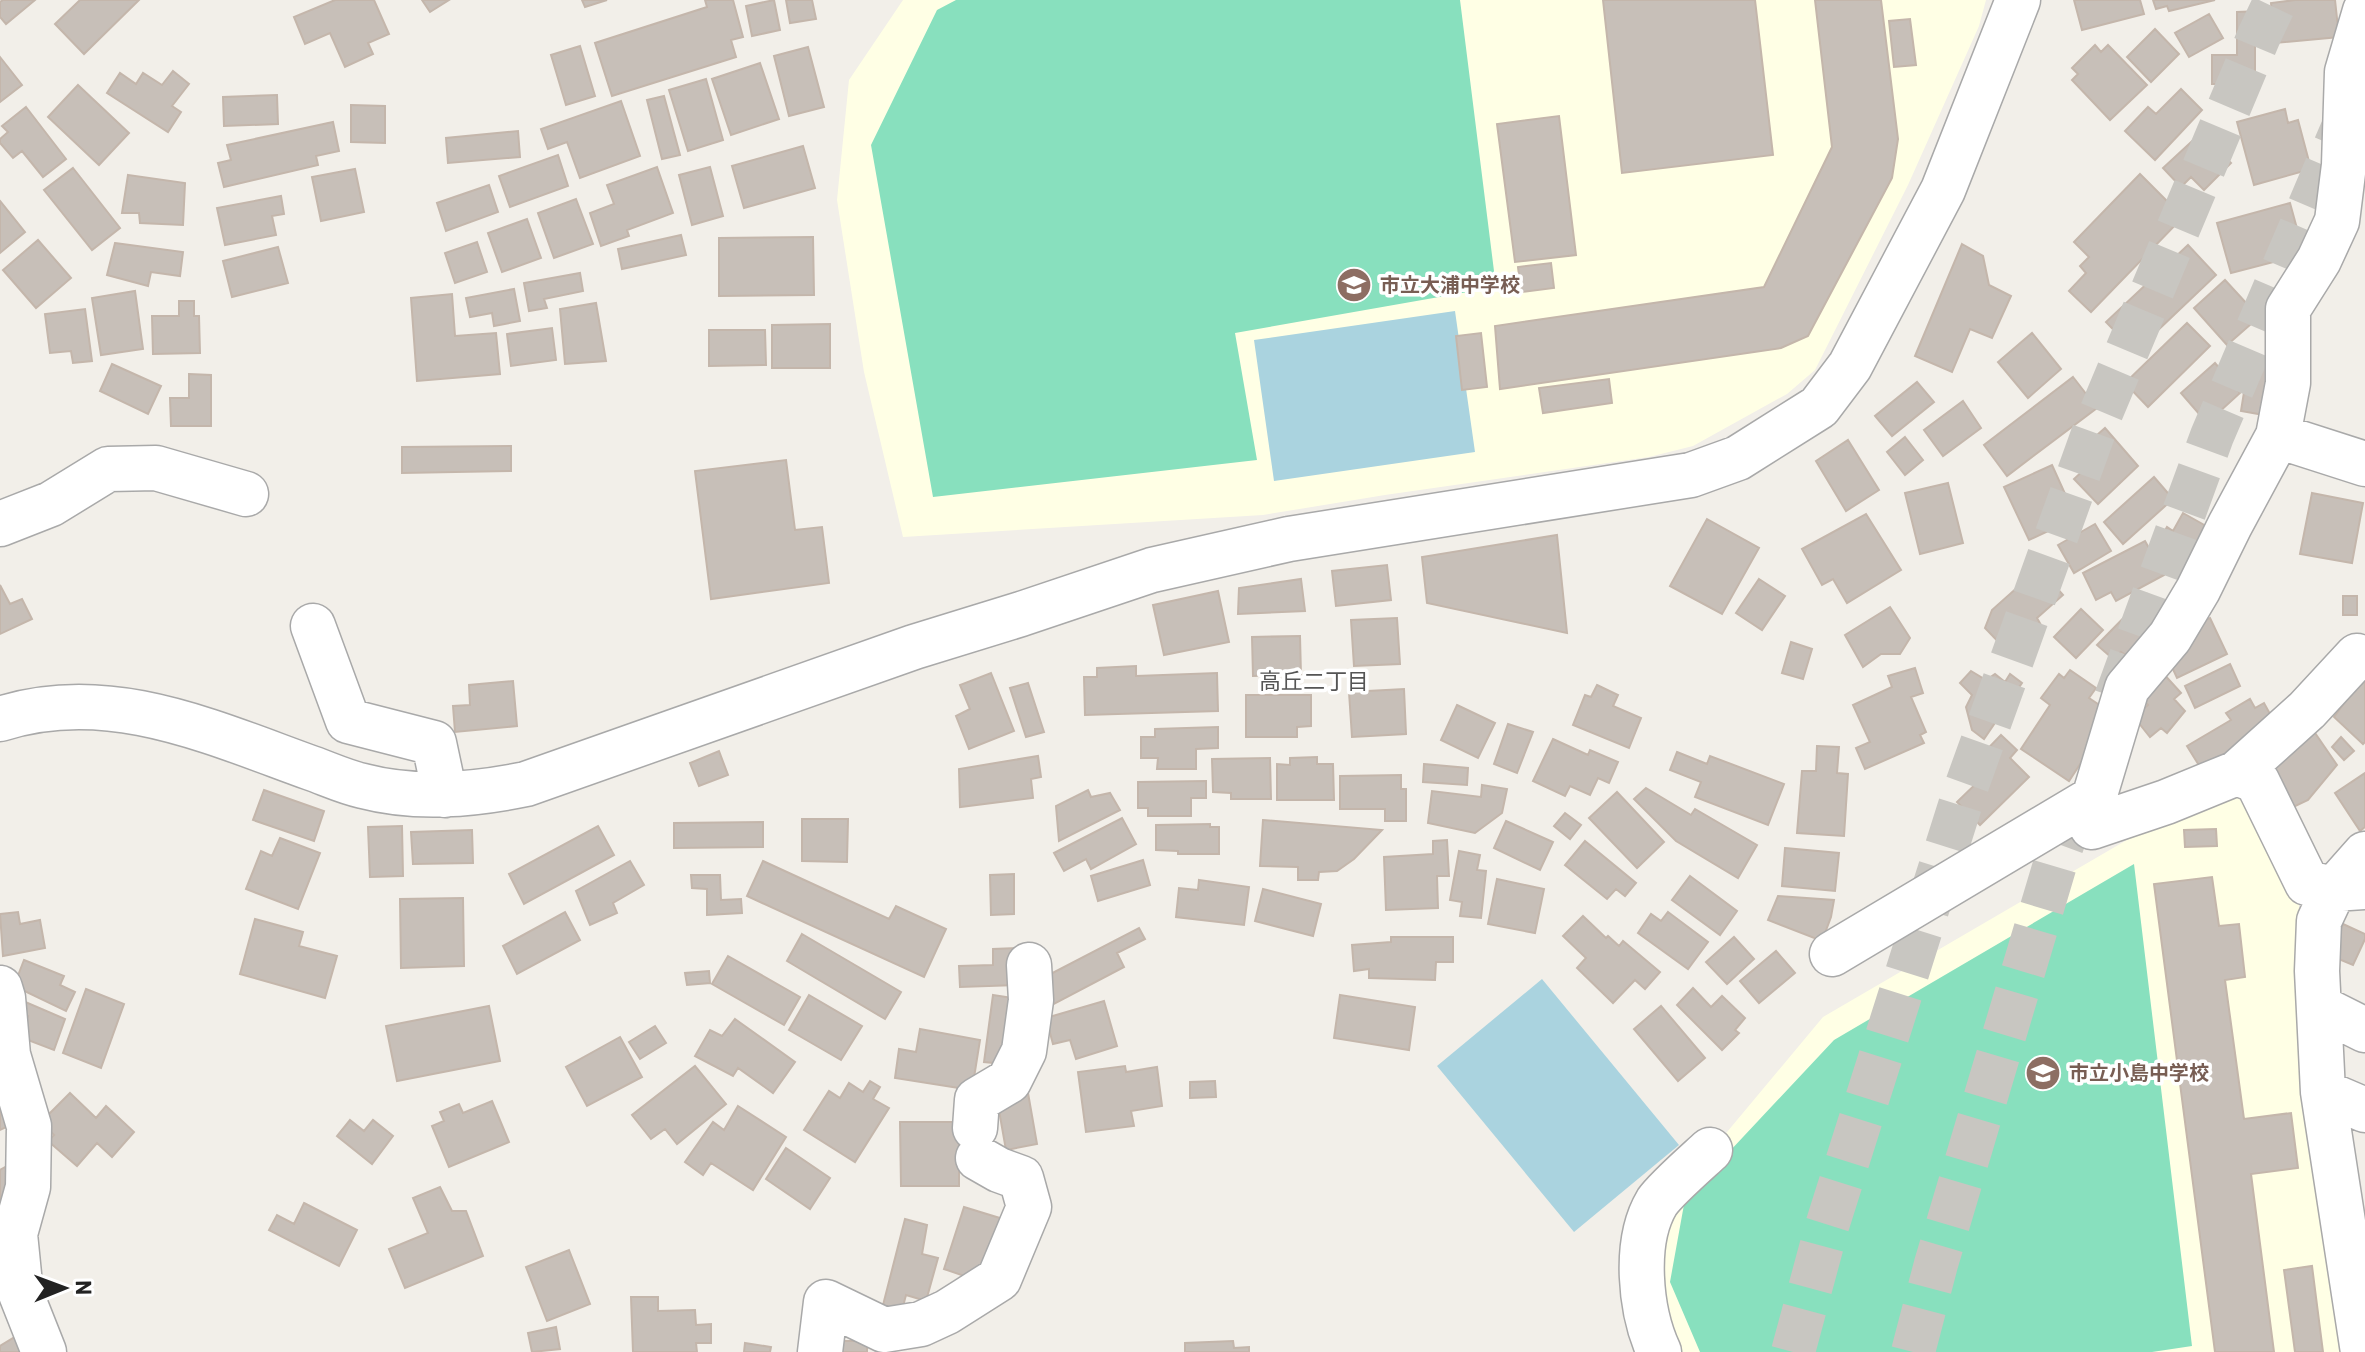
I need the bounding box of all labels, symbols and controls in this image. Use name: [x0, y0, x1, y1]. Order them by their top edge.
school or university icon: 市立大浦中学校: [1335, 266, 1373, 304]
place label: 市立大浦中学校: [1380, 272, 1520, 296]
district label: 高丘二丁目: [1259, 667, 1369, 693]
school or university icon: 市立小島中学校: [2024, 1054, 2062, 1092]
place label: 市立小島中学校: [2069, 1060, 2209, 1084]
north arrow: [24, 1248, 104, 1328]
text: N: [72, 1280, 98, 1295]

